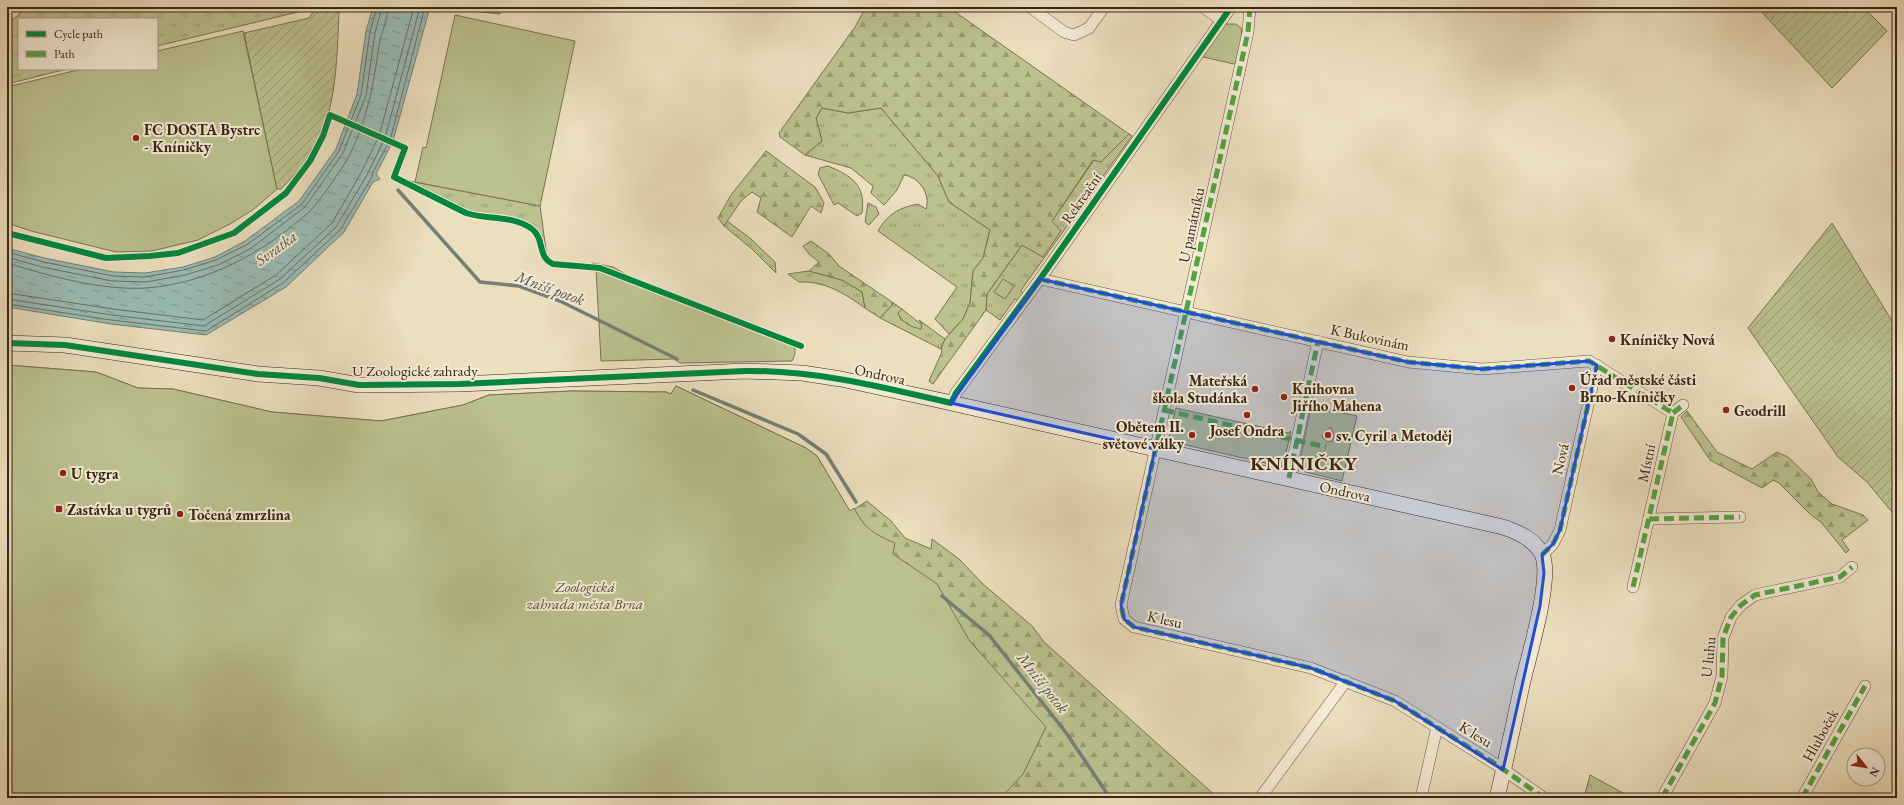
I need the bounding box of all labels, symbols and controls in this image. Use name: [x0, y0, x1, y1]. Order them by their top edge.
legend: [18, 18, 158, 70]
text: Cycle path: [54, 26, 103, 42]
text: Path: [54, 46, 75, 62]
place label: FC DOSTA Bystrc - Kníničky: [144, 120, 260, 156]
marker: FC DOSTA Bystrc - Kníničky: [131, 133, 141, 143]
street label: Rekreační: [1057, 169, 1106, 227]
street label: U památníku: [1174, 186, 1208, 264]
water label: Svratka: [250, 226, 301, 271]
water label: Mniší potok: [512, 265, 588, 310]
street label: K Bukovinám: [1329, 319, 1411, 355]
place label: Kníničky Nová: [1620, 330, 1715, 349]
marker: Kníničky Nová: [1607, 334, 1617, 344]
street label: Ondrova: [853, 359, 907, 389]
street label: U Zoologické zahrady: [352, 361, 478, 380]
place label: Úřad městské části Brno-Kníničky: [1580, 370, 1697, 406]
place label: Mateřská škola Studánka: [1153, 371, 1247, 407]
place label: Knihovna Jiřího Mahena: [1290, 379, 1382, 415]
marker: Úřad městské části Brno-Kníničky: [1567, 383, 1577, 393]
marker: Mateřská škola Studánka: [1250, 384, 1260, 394]
marker: Knihovna Jiřího Mahena: [1279, 392, 1289, 402]
place label: Geodrill: [1734, 401, 1787, 420]
marker: Geodrill: [1721, 405, 1731, 415]
marker: Josef Ondra: [1242, 410, 1252, 420]
place label: Obětem II. světové války: [1102, 417, 1185, 453]
place label: Josef Ondra: [1208, 421, 1285, 440]
place label: sv. Cyril a Metoděj: [1336, 426, 1452, 445]
marker: Obětem II. světové války: [1187, 430, 1197, 440]
marker: sv. Cyril a Metoděj: [1323, 430, 1333, 440]
street label: Nová: [1547, 442, 1573, 476]
street label: Místní: [1633, 442, 1659, 484]
district label: KNÍNIČKY: [1250, 451, 1358, 476]
place label: U tygra: [71, 464, 119, 483]
marker: U tygra: [58, 468, 68, 478]
street label: Ondrova: [1318, 476, 1372, 506]
place label: Zastávka u tygrů: [67, 500, 172, 519]
marker: Zastávka u tygrů: [54, 504, 64, 514]
place label: Točená zmrzlina: [188, 505, 291, 524]
marker: Točená zmrzlina: [175, 509, 185, 519]
park label: Zoologická zahrada města Brna: [527, 577, 643, 613]
street label: K lesu: [1146, 606, 1184, 632]
street label: U luhu: [1696, 635, 1720, 678]
water label: Mniší potok: [1012, 647, 1074, 718]
street label: Hluboček: [1798, 704, 1843, 765]
street label: K lesu: [1456, 717, 1496, 751]
north arrow: [1846, 747, 1886, 787]
text: N: [1866, 765, 1883, 779]

